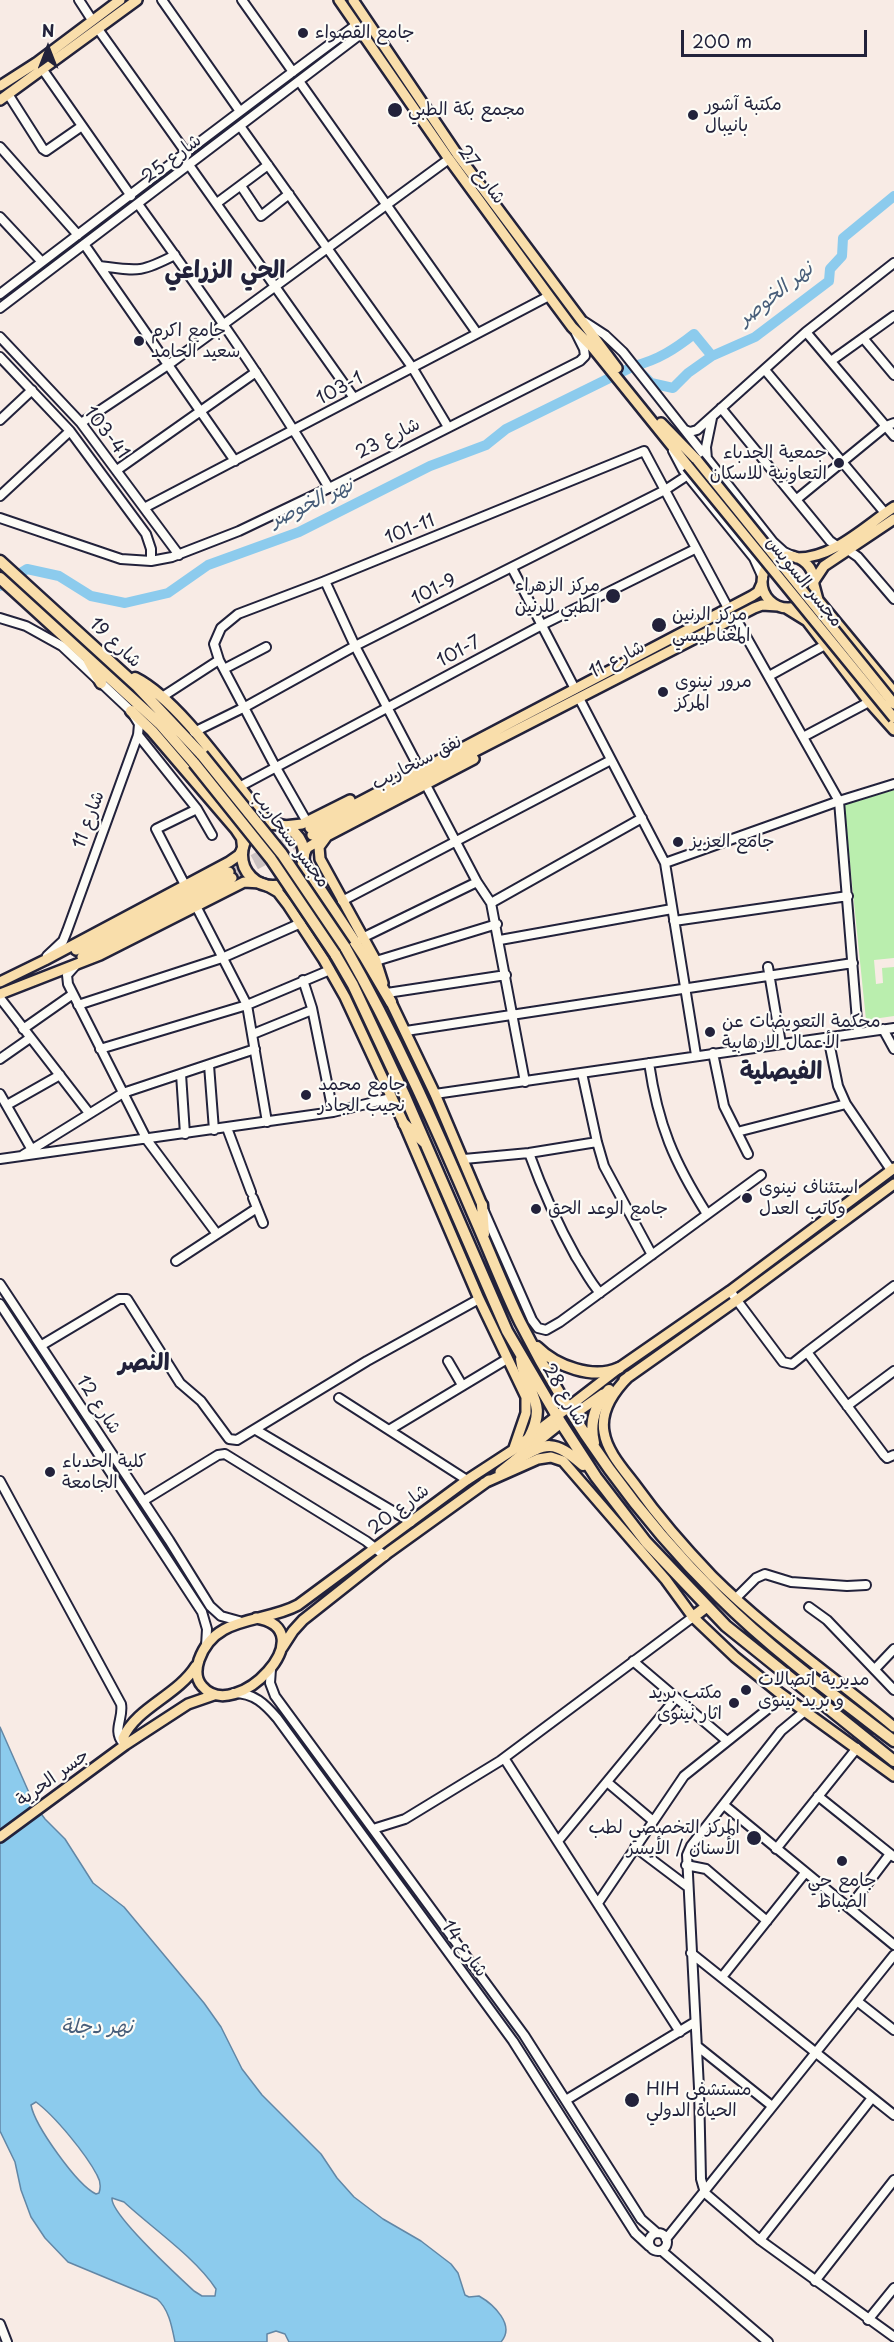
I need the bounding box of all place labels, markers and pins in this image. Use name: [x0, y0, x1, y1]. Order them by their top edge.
place label: جامع القصواء: [315, 22, 415, 44]
marker: جامع القصواء: [296, 26, 310, 40]
place label: مكتبة آشور بانيبال: [705, 94, 782, 136]
place label: مجمع بكة الطبي: [408, 99, 525, 121]
marker: مجمع بكة الطبي: [386, 101, 404, 119]
marker: مكتبة آشور بانيبال: [686, 108, 700, 122]
place label: جامع اكرم سعيد الحامد: [151, 320, 240, 362]
marker: جامع اكرم سعيد الحامد: [132, 334, 146, 348]
place label: جمعية الحدباء التعاونية للاسكان: [710, 442, 827, 484]
marker: جمعية الحدباء التعاونية للاسكان: [832, 456, 846, 470]
place label: مركز الزهراء الطبي للرنين: [515, 575, 600, 618]
marker: مركز الزهراء الطبي للرنين: [604, 587, 622, 605]
place label: مركز الرنين المغناطيسي: [672, 604, 750, 646]
marker: مركز الرنين المغناطيسي: [650, 616, 668, 634]
place label: مرور نينوى المركز: [675, 671, 752, 714]
marker: مرور نينوى المركز: [656, 685, 670, 699]
place label: جامع العزيز: [690, 831, 775, 853]
marker: جامع العزيز: [671, 835, 685, 849]
place label: محكمة التعويضات عن الأعمال الارهابية: [722, 1011, 881, 1054]
marker: محكمة التعويضات عن الأعمال الارهابية: [703, 1025, 717, 1039]
place label: جامع محمد نجيب الجادر: [318, 1074, 406, 1116]
marker: جامع محمد نجيب الجادر: [299, 1088, 313, 1102]
place label: استئناف نينوى وكاتب العدل: [759, 1177, 858, 1220]
marker: استئناف نينوى وكاتب العدل: [740, 1191, 754, 1205]
place label: جامع الوعد الحق: [548, 1198, 668, 1220]
marker: جامع الوعد الحق: [529, 1202, 543, 1216]
place label: كلية الحدباء الجامعة: [62, 1451, 146, 1494]
marker: كلية الحدباء الجامعة: [43, 1465, 57, 1479]
place label: مديرية اتصالات و بريد نينوى: [758, 1669, 869, 1712]
place label: مكتب بريد اثار نينوى: [648, 1682, 722, 1724]
marker: مديرية اتصالات و بريد نينوى: [739, 1683, 753, 1697]
marker: مكتب بريد اثار نينوى: [727, 1696, 741, 1710]
place label: المركز التخصصي لطب الأسنان / الأيسر: [588, 1817, 740, 1860]
marker: المركز التخصصي لطب الأسنان / الأيسر: [745, 1829, 763, 1847]
marker: جامع حي الضباط: [835, 1854, 849, 1868]
place label: جامع حي الضباط: [807, 1870, 877, 1912]
place label: HIH مستشفى الحياة الدولي: [646, 2079, 751, 2122]
marker: HIH مستشفى الحياة الدولي: [623, 2091, 641, 2109]

